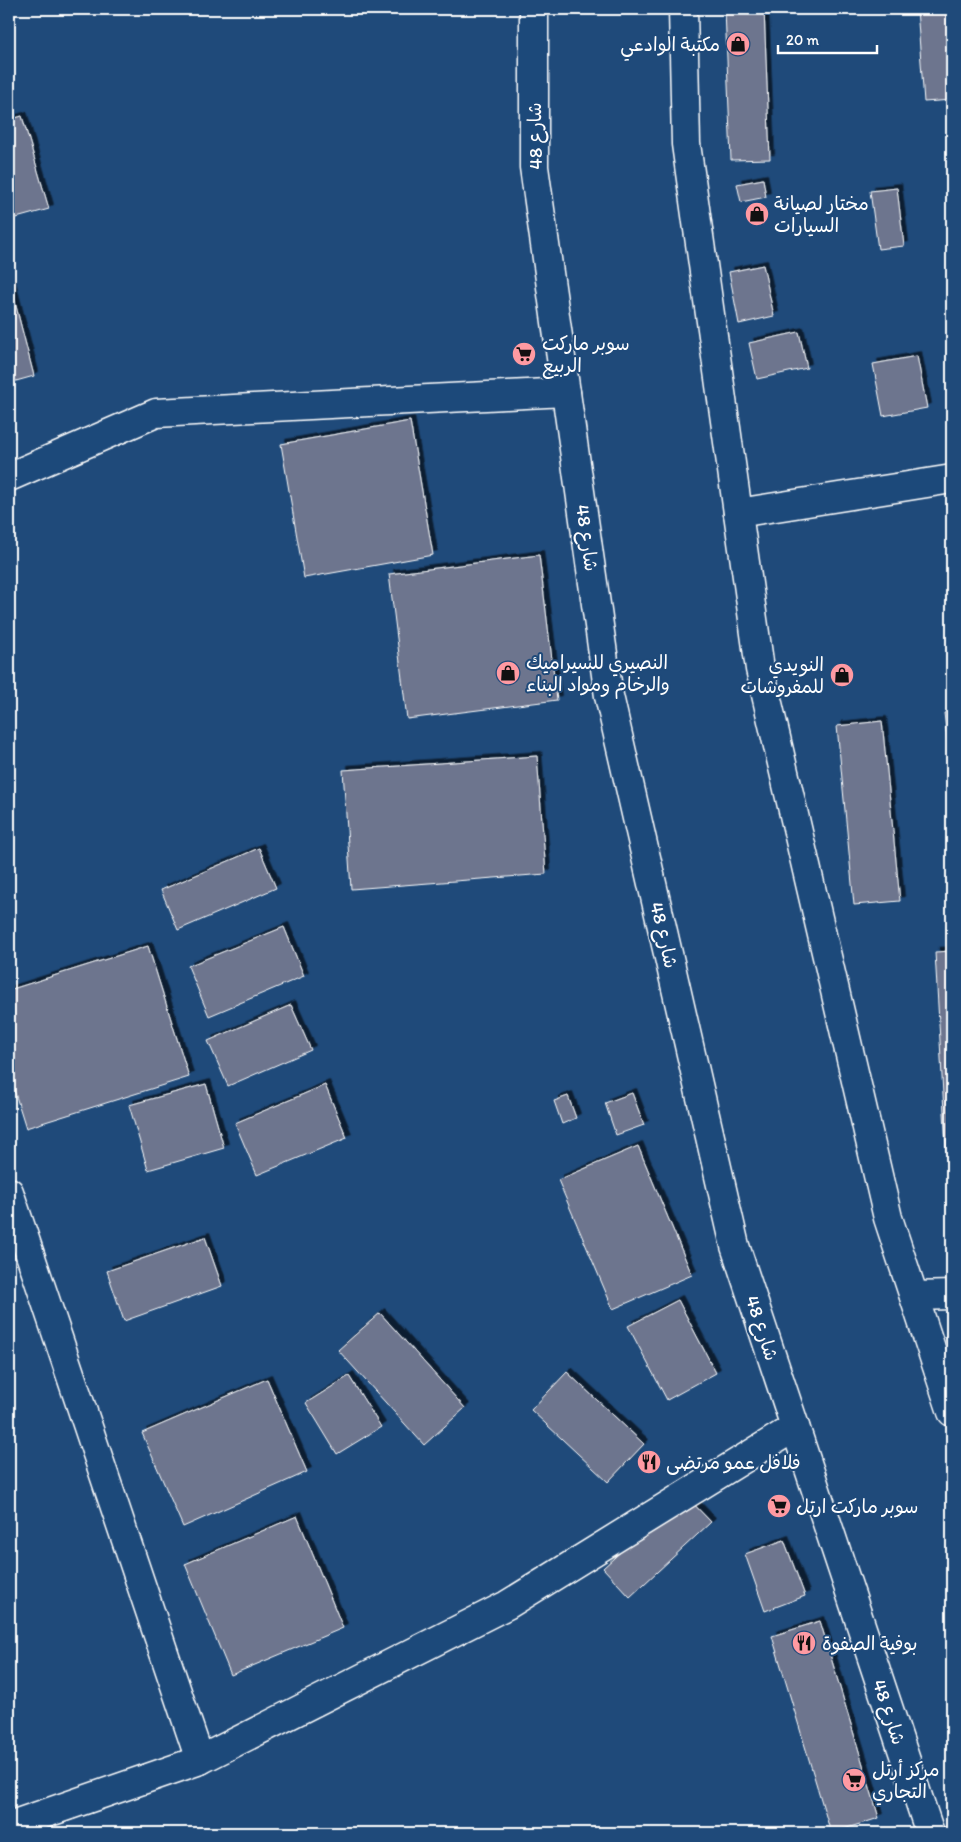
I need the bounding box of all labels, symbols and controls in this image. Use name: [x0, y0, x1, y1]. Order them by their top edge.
scale bar: [778, 22, 877, 54]
shop icon: مكتبة الوادعي: [725, 31, 751, 57]
text: 20 m: [786, 31, 820, 49]
place label: مكتبة الوادعي: [620, 33, 720, 61]
street label: شارع 48: [523, 102, 549, 170]
place label: مختار لصيانة السيارات: [774, 192, 869, 237]
shop icon: مختار لصيانة السيارات: [744, 201, 770, 227]
place label: سوبر ماركت الربيع: [542, 332, 630, 379]
supermarket icon: سوبر ماركت الربيع: [511, 341, 537, 367]
street label: شارع 48: [569, 503, 603, 573]
place label: النصيري للسيراميك والرخام ومواد البناء: [526, 651, 670, 699]
place label: النويدي للمفروشات: [740, 653, 824, 698]
shop icon: النصيري للسيراميك والرخام ومواد البناء: [495, 660, 521, 686]
shop icon: النويدي للمفروشات: [829, 662, 855, 688]
street label: شارع 48: [643, 900, 683, 971]
street label: شارع 48: [739, 1292, 783, 1364]
restaurant icon: فلافل عمو مرتضى: [636, 1449, 662, 1475]
place label: فلافل عمو مرتضى: [666, 1451, 801, 1475]
supermarket icon: سوبر ماركت ارتل: [766, 1493, 792, 1519]
place label: سوبر ماركت ارتل: [796, 1495, 919, 1518]
restaurant icon: بوفية الصفوة: [791, 1630, 817, 1656]
place label: بوفية الصفوة: [822, 1632, 918, 1655]
street label: شارع 48: [866, 1676, 910, 1748]
place label: مركز أرتل التجاري: [872, 1758, 940, 1806]
supermarket icon: مركز أرتل التجاري: [841, 1767, 867, 1793]

